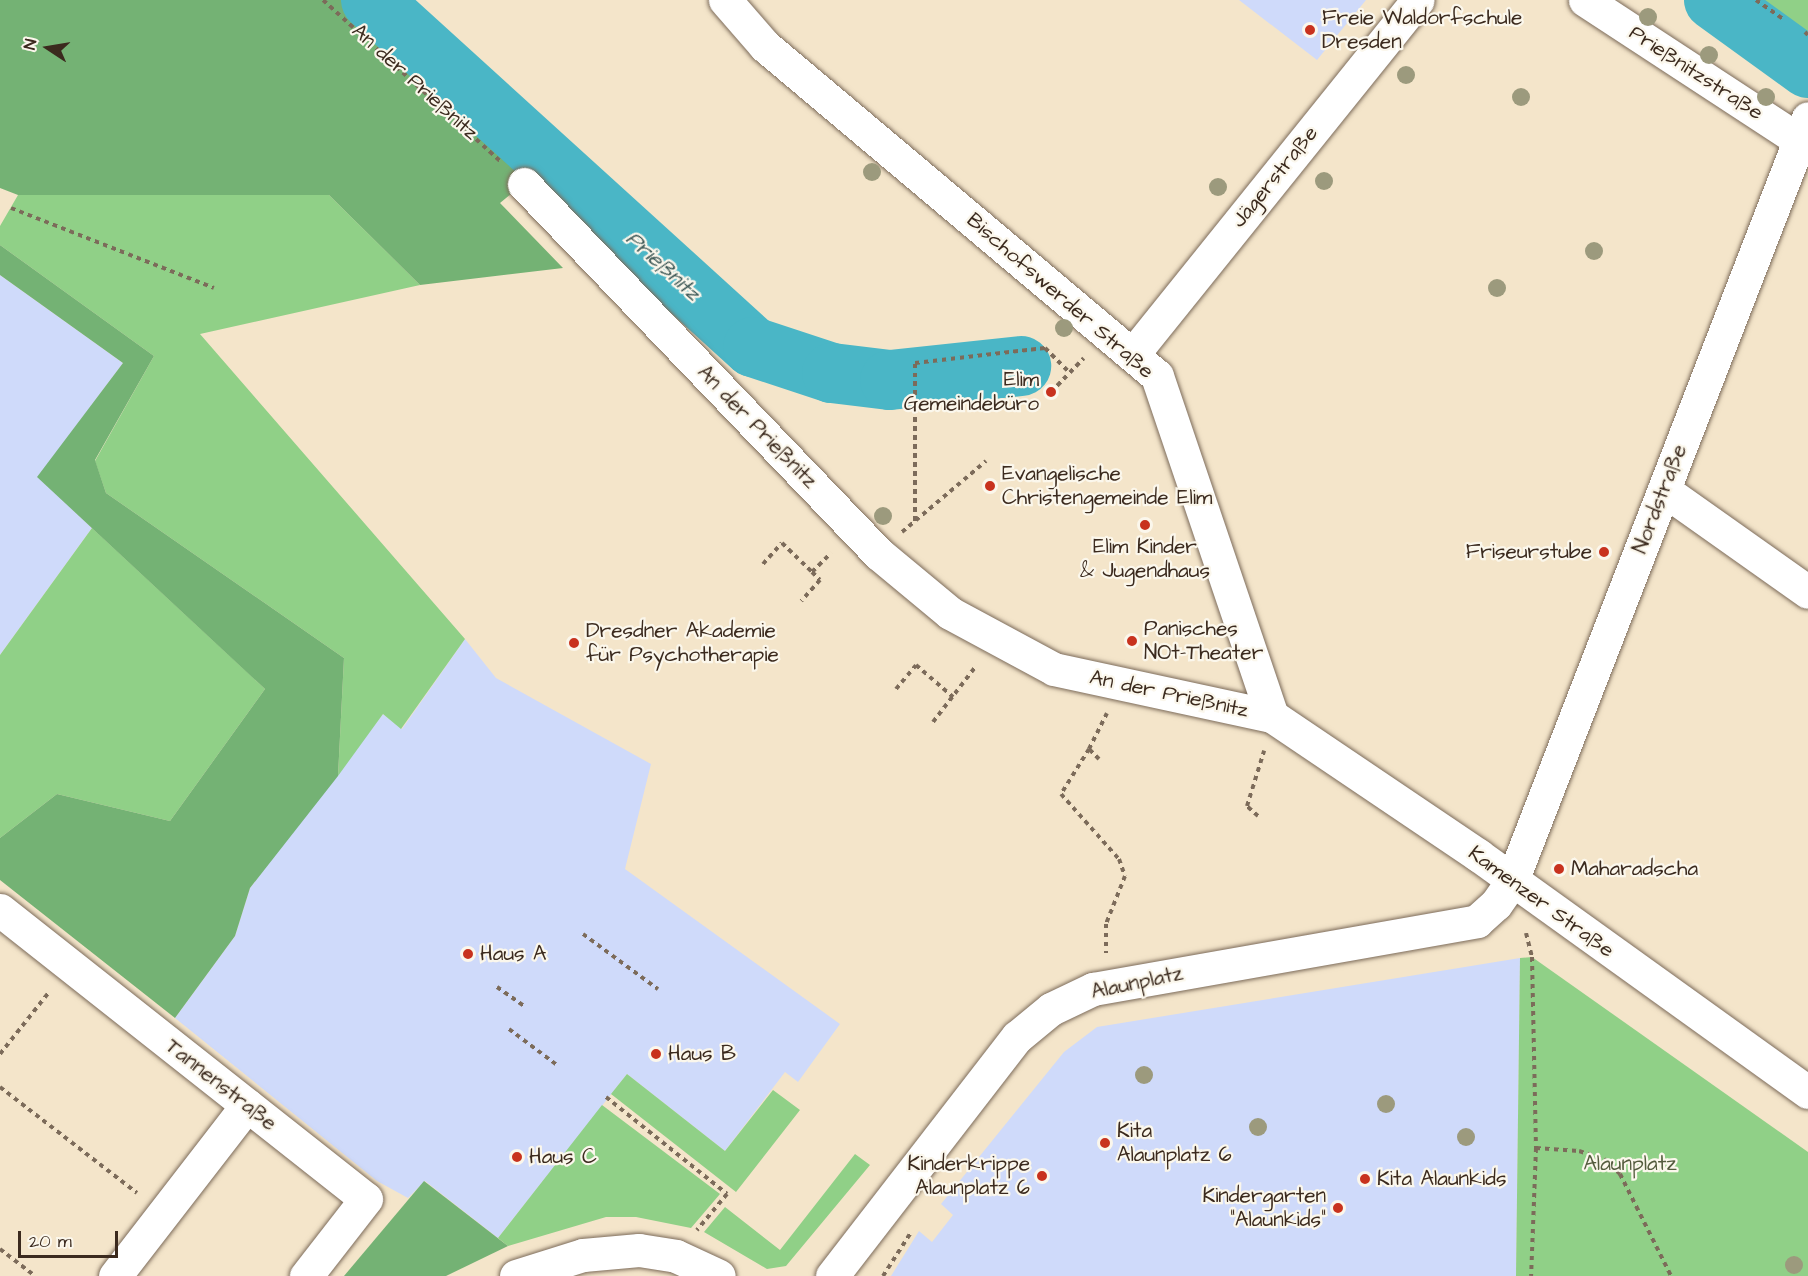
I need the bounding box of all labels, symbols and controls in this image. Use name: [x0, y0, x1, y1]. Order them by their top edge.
place label: Freie Waldorfschule Dresden: [1322, 5, 1522, 55]
north arrow: [18, 18, 78, 78]
street label: An der Prießnitz: [347, 19, 483, 145]
street label: Prießnitzstraße: [1624, 20, 1768, 126]
marker: Freie Waldorfschule Dresden: [1303, 23, 1317, 37]
text: N: [19, 37, 42, 51]
street label: Jägerstraße: [1226, 121, 1324, 233]
street label: Bischofswerder Straße: [961, 208, 1159, 384]
water label: Prießnitz: [620, 226, 706, 306]
street label: An der Prießnitz: [692, 360, 822, 494]
place label: Elim Gemeindebüro: [904, 367, 1039, 417]
marker: Elim Gemeindebüro: [1044, 385, 1058, 399]
street label: Nordstraße: [1628, 441, 1692, 557]
place label: Evangelische Christengemeinde Elim: [1002, 461, 1212, 511]
marker: Evangelische Christengemeinde Elim: [983, 479, 997, 493]
marker: Elim Kinder & Jugendhaus: [1138, 518, 1152, 532]
place label: Elim Kinder & Jugendhaus: [1080, 534, 1210, 584]
place label: Friseurstube: [1466, 539, 1592, 565]
marker: Friseurstube: [1597, 545, 1611, 559]
place label: Panisches NOt-Theater: [1144, 616, 1263, 666]
place label: Dresdner Akademie für Psychotherapie: [586, 618, 779, 668]
marker: Panisches NOt-Theater: [1125, 634, 1139, 648]
marker: Dresdner Akademie für Psychotherapie: [567, 636, 581, 650]
street label: An der Prießnitz: [1087, 665, 1251, 723]
street label: Kamenzer Straße: [1463, 841, 1619, 963]
place label: Maharadscha: [1571, 856, 1698, 882]
marker: Maharadscha: [1552, 862, 1566, 876]
place label: Haus A: [480, 941, 546, 967]
marker: Haus A: [461, 947, 475, 961]
street label: Alaunplatz: [1089, 961, 1185, 1005]
street label: Tannenstraße: [160, 1034, 282, 1136]
place label: Haus B: [668, 1041, 736, 1067]
marker: Haus B: [649, 1047, 663, 1061]
place label: Kita Alaunplatz 6: [1117, 1118, 1232, 1168]
marker: Kita Alaunplatz 6: [1098, 1136, 1112, 1150]
place label: Haus C: [529, 1144, 597, 1170]
marker: Haus C: [510, 1150, 524, 1164]
place label: Kinderkrippe Alaunplatz 6: [907, 1151, 1030, 1201]
park label: Alaunplatz: [1583, 1151, 1677, 1177]
place label: Kita Alaunkids: [1377, 1166, 1506, 1192]
marker: Kinderkrippe Alaunplatz 6: [1035, 1169, 1049, 1183]
marker: Kita Alaunkids: [1358, 1172, 1372, 1186]
place label: Kindergarten "Alaunkids": [1202, 1183, 1326, 1233]
marker: Kindergarten "Alaunkids": [1331, 1201, 1345, 1215]
scale bar: [21, 1219, 122, 1257]
text: 20 m: [29, 1229, 72, 1254]

